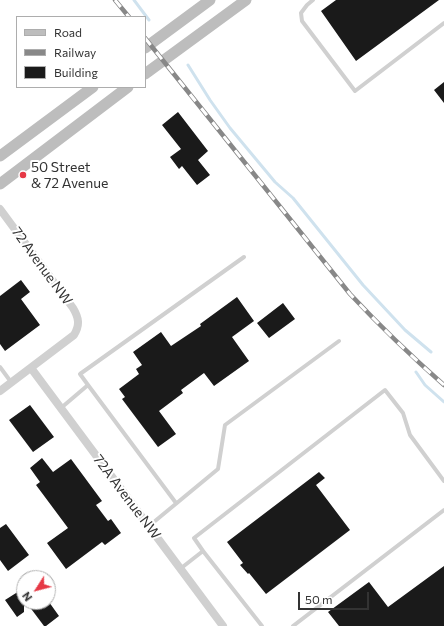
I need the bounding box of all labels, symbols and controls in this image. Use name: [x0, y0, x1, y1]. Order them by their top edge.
legend: [16, 16, 146, 88]
text: Road: [54, 25, 82, 39]
text: Railway: [54, 45, 96, 59]
text: Building: [54, 65, 98, 79]
place label: 50 Street & 72 Avenue: [31, 159, 108, 192]
marker: 50 Street & 72 Avenue: [18, 170, 28, 180]
street label: 72 Avenue NW: [8, 224, 76, 308]
street label: 72A Avenue NW: [90, 451, 164, 543]
north arrow: [16, 570, 56, 610]
scale bar: [300, 584, 371, 610]
text: N: [19, 590, 34, 604]
text: 50 m: [305, 592, 333, 606]

